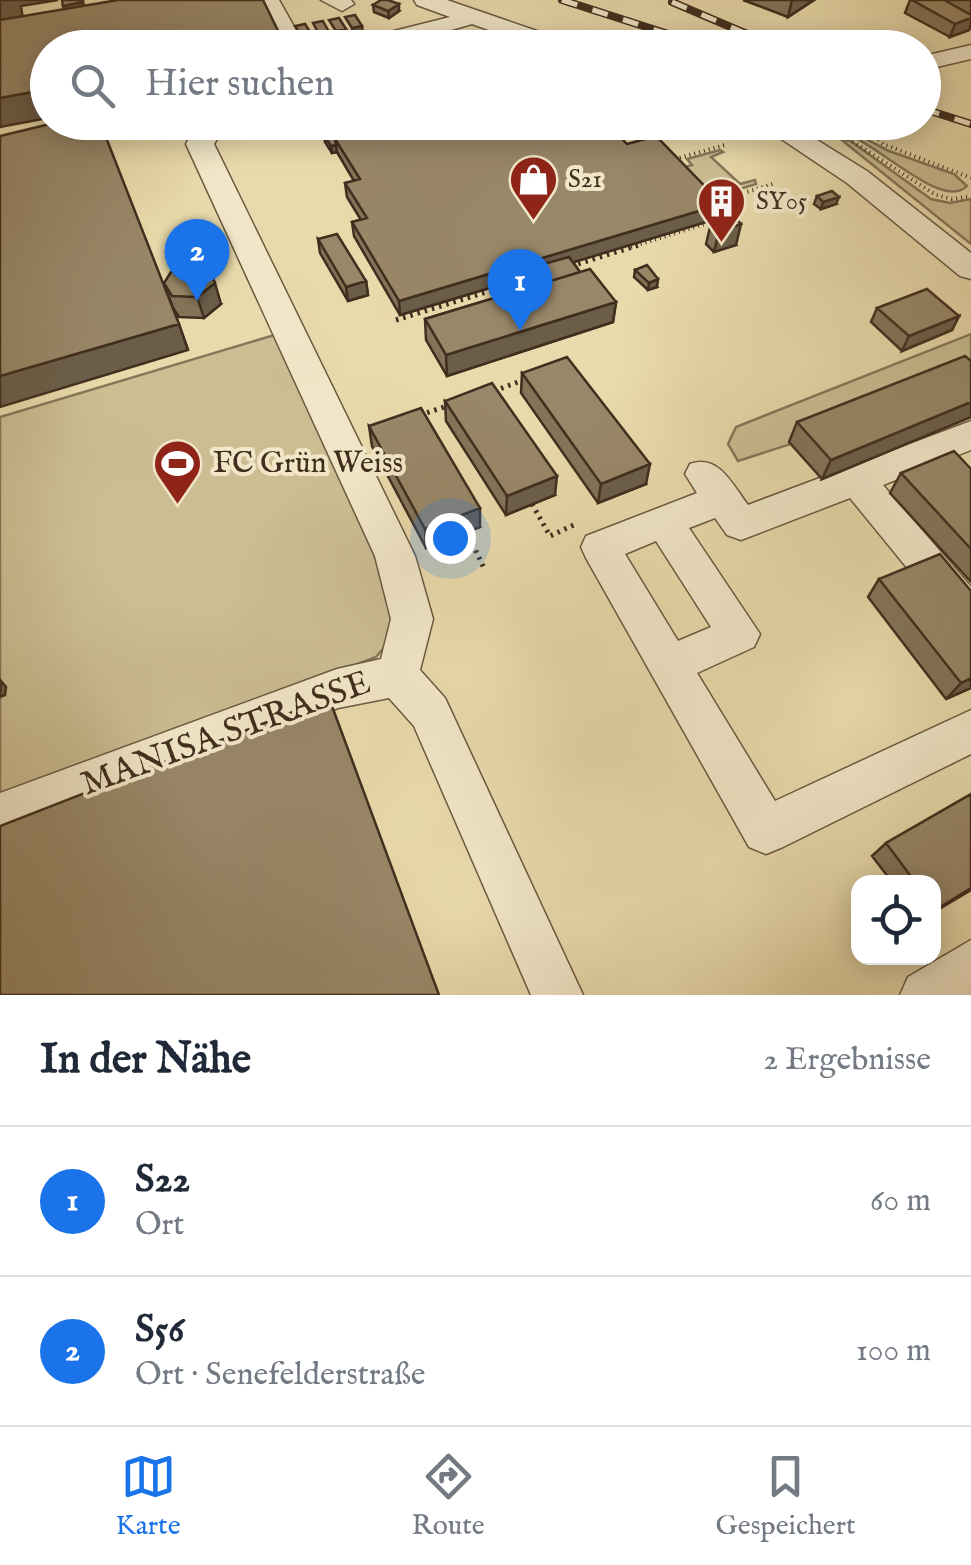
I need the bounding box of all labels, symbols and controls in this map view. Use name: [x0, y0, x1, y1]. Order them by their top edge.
search box: [30, 30, 941, 140]
icon: search: [65, 58, 120, 113]
text: Hier suchen: [145, 61, 335, 109]
shop icon: S21: [507, 154, 559, 222]
place label: S21: [568, 164, 602, 196]
building icon: SY05: [695, 176, 747, 244]
place label: SY05: [756, 186, 807, 218]
pin: 2: [164, 218, 230, 301]
pin: 1: [488, 248, 552, 331]
sports icon: FC Grün Weiss: [152, 438, 204, 506]
place label: FC Grün Weiss: [213, 445, 403, 483]
your location: [425, 513, 476, 564]
street label: MANISA STRASSE: [75, 661, 377, 807]
map controls: [851, 875, 941, 965]
button: locate: [851, 875, 941, 965]
text: In der Nähe: [40, 1034, 251, 1087]
text: 2 Ergebnisse: [763, 1040, 931, 1081]
text: S22: [135, 1157, 190, 1205]
text: 1: [67, 1181, 78, 1222]
text: 60 m: [870, 1181, 931, 1222]
text: Ort: [135, 1205, 184, 1246]
text: S56: [135, 1307, 184, 1355]
text: 2: [65, 1331, 80, 1372]
text: 100 m: [856, 1331, 931, 1372]
text: Ort · Senefelderstraße: [135, 1355, 425, 1396]
tab: Karte: [115, 1449, 181, 1544]
tab: Route: [412, 1449, 485, 1544]
tab: Gespeichert: [716, 1449, 856, 1544]

